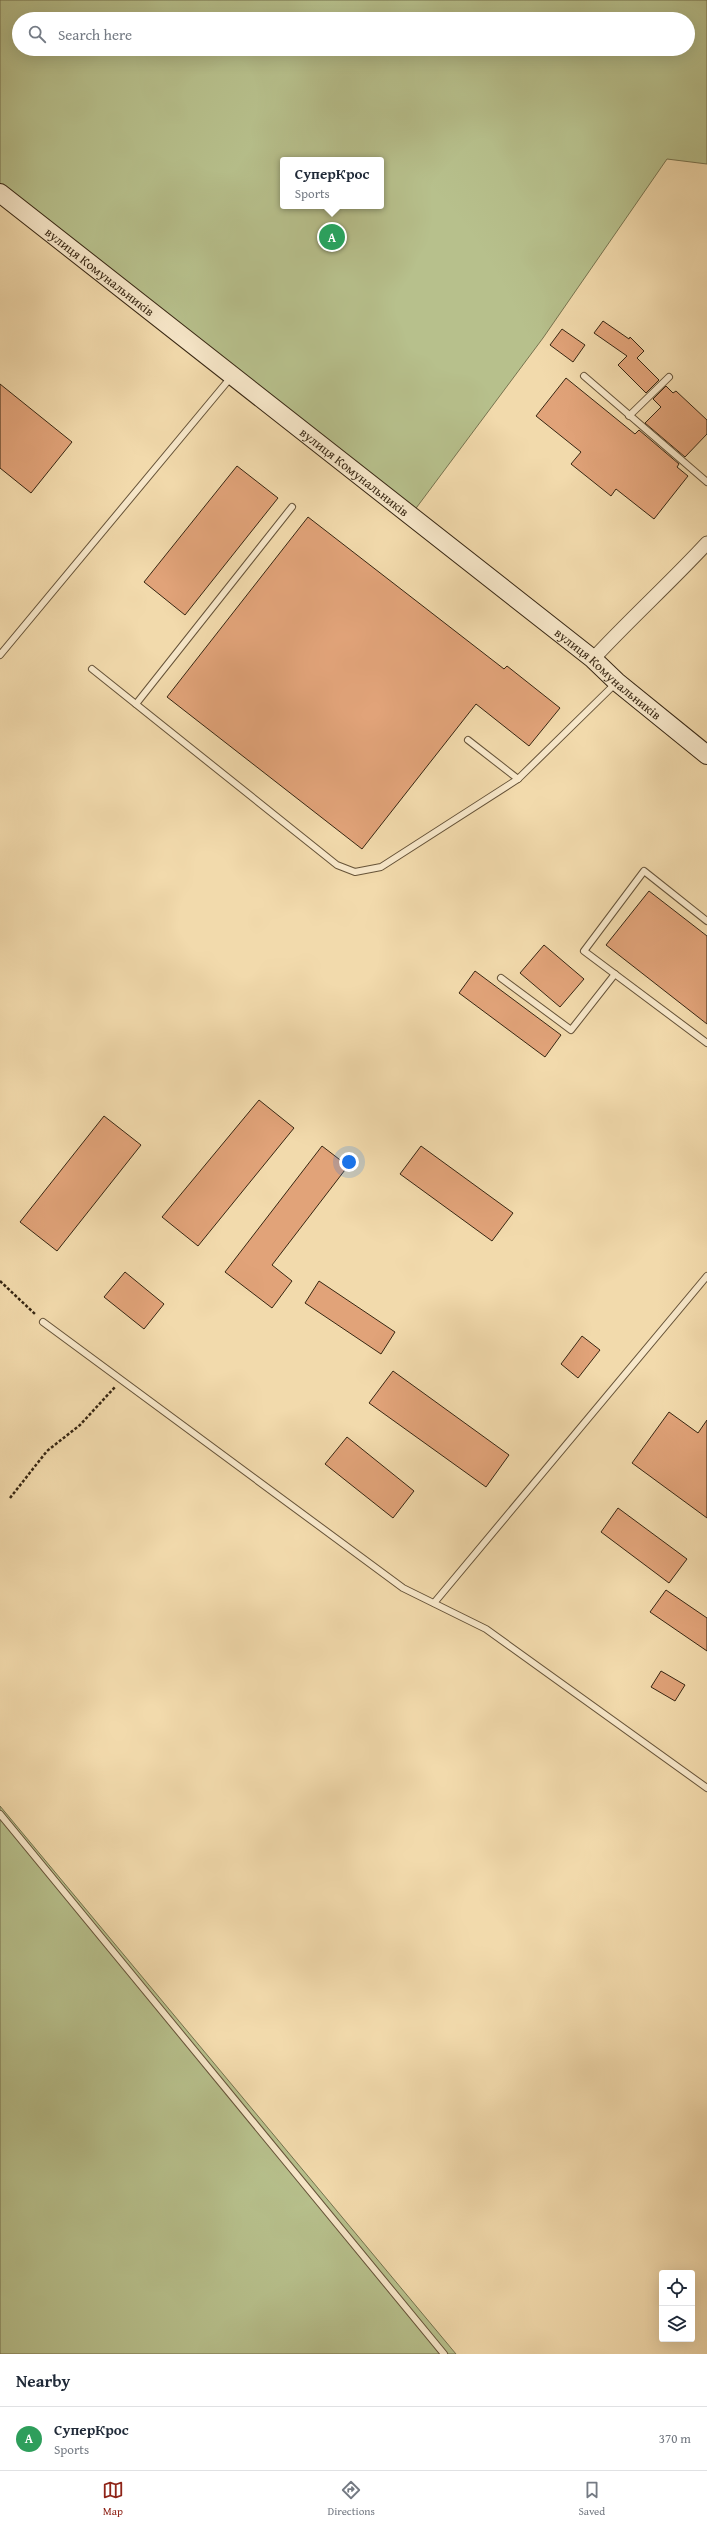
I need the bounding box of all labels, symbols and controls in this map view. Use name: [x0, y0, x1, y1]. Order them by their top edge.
search box: [12, 12, 695, 56]
icon: search: [26, 23, 48, 45]
text: Search here: [58, 24, 132, 45]
popup: [280, 157, 384, 209]
text: СуперКрос: [295, 163, 369, 184]
text: Sports: [295, 184, 330, 203]
street label: вулиця Комунальників: [41, 222, 159, 320]
pin: A: [319, 222, 345, 252]
street label: вулиця Комунальників: [296, 423, 413, 521]
street label: вулиця Комунальників: [551, 623, 666, 724]
your location: [339, 1152, 359, 1172]
map controls: [659, 2270, 695, 2342]
button: locate: [659, 2270, 695, 2306]
button: layers: [659, 2306, 695, 2342]
text: Nearby: [16, 2368, 70, 2393]
text: СуперКрос: [54, 2419, 129, 2440]
text: A: [25, 2429, 33, 2448]
text: 370 m: [659, 2429, 691, 2448]
text: Sports: [54, 2440, 89, 2459]
tab: Map: [102, 2479, 124, 2519]
tab: Directions: [328, 2479, 375, 2519]
tab: Saved: [578, 2479, 605, 2519]

